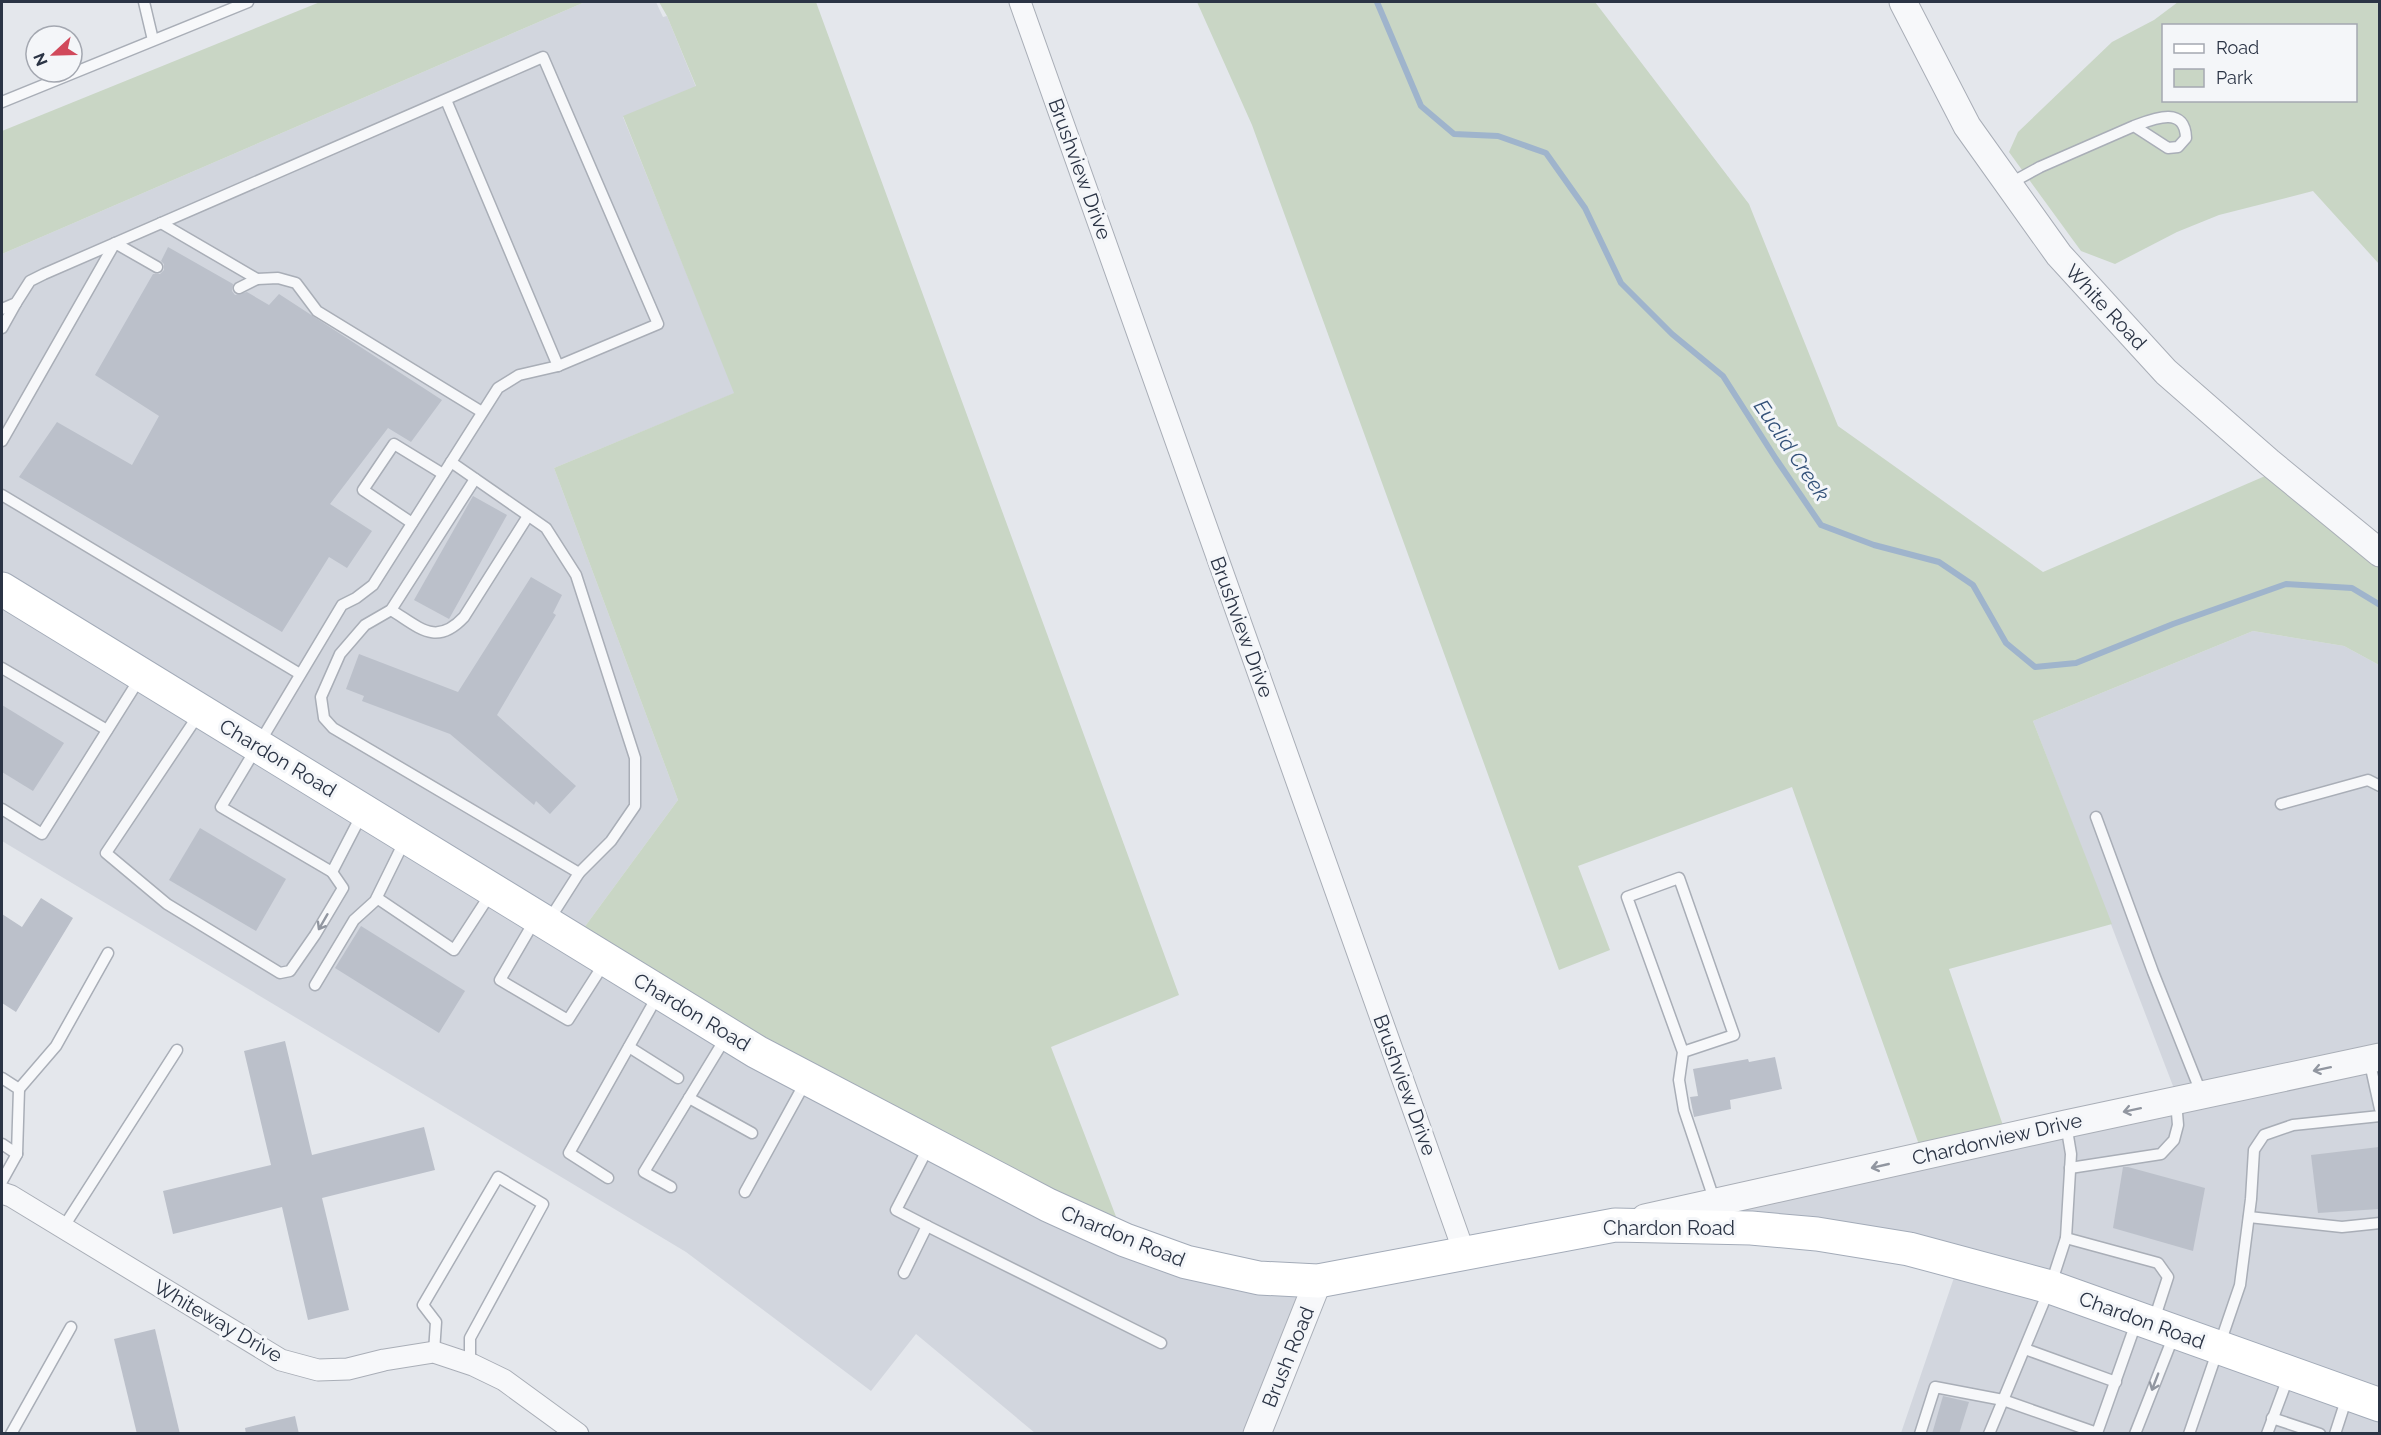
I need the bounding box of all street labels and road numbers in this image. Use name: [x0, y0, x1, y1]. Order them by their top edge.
street label: Brushview Drive: [1043, 95, 1117, 243]
street label: White Road: [2060, 259, 2152, 355]
street label: Brushview Drive: [1205, 553, 1279, 701]
street label: Chardon Road: [215, 714, 341, 802]
street label: Chardon Road: [629, 968, 755, 1056]
street label: Brushview Drive: [1368, 1011, 1442, 1159]
street label: Chardonview Drive: [1910, 1108, 2085, 1170]
street label: Chardon Road: [1057, 1200, 1189, 1272]
street label: Chardon Road: [1603, 1216, 1735, 1240]
street label: Whiteway Drive: [149, 1274, 287, 1368]
street label: Chardon Road: [2076, 1286, 2208, 1354]
street label: Brush Road: [1257, 1303, 1319, 1411]

